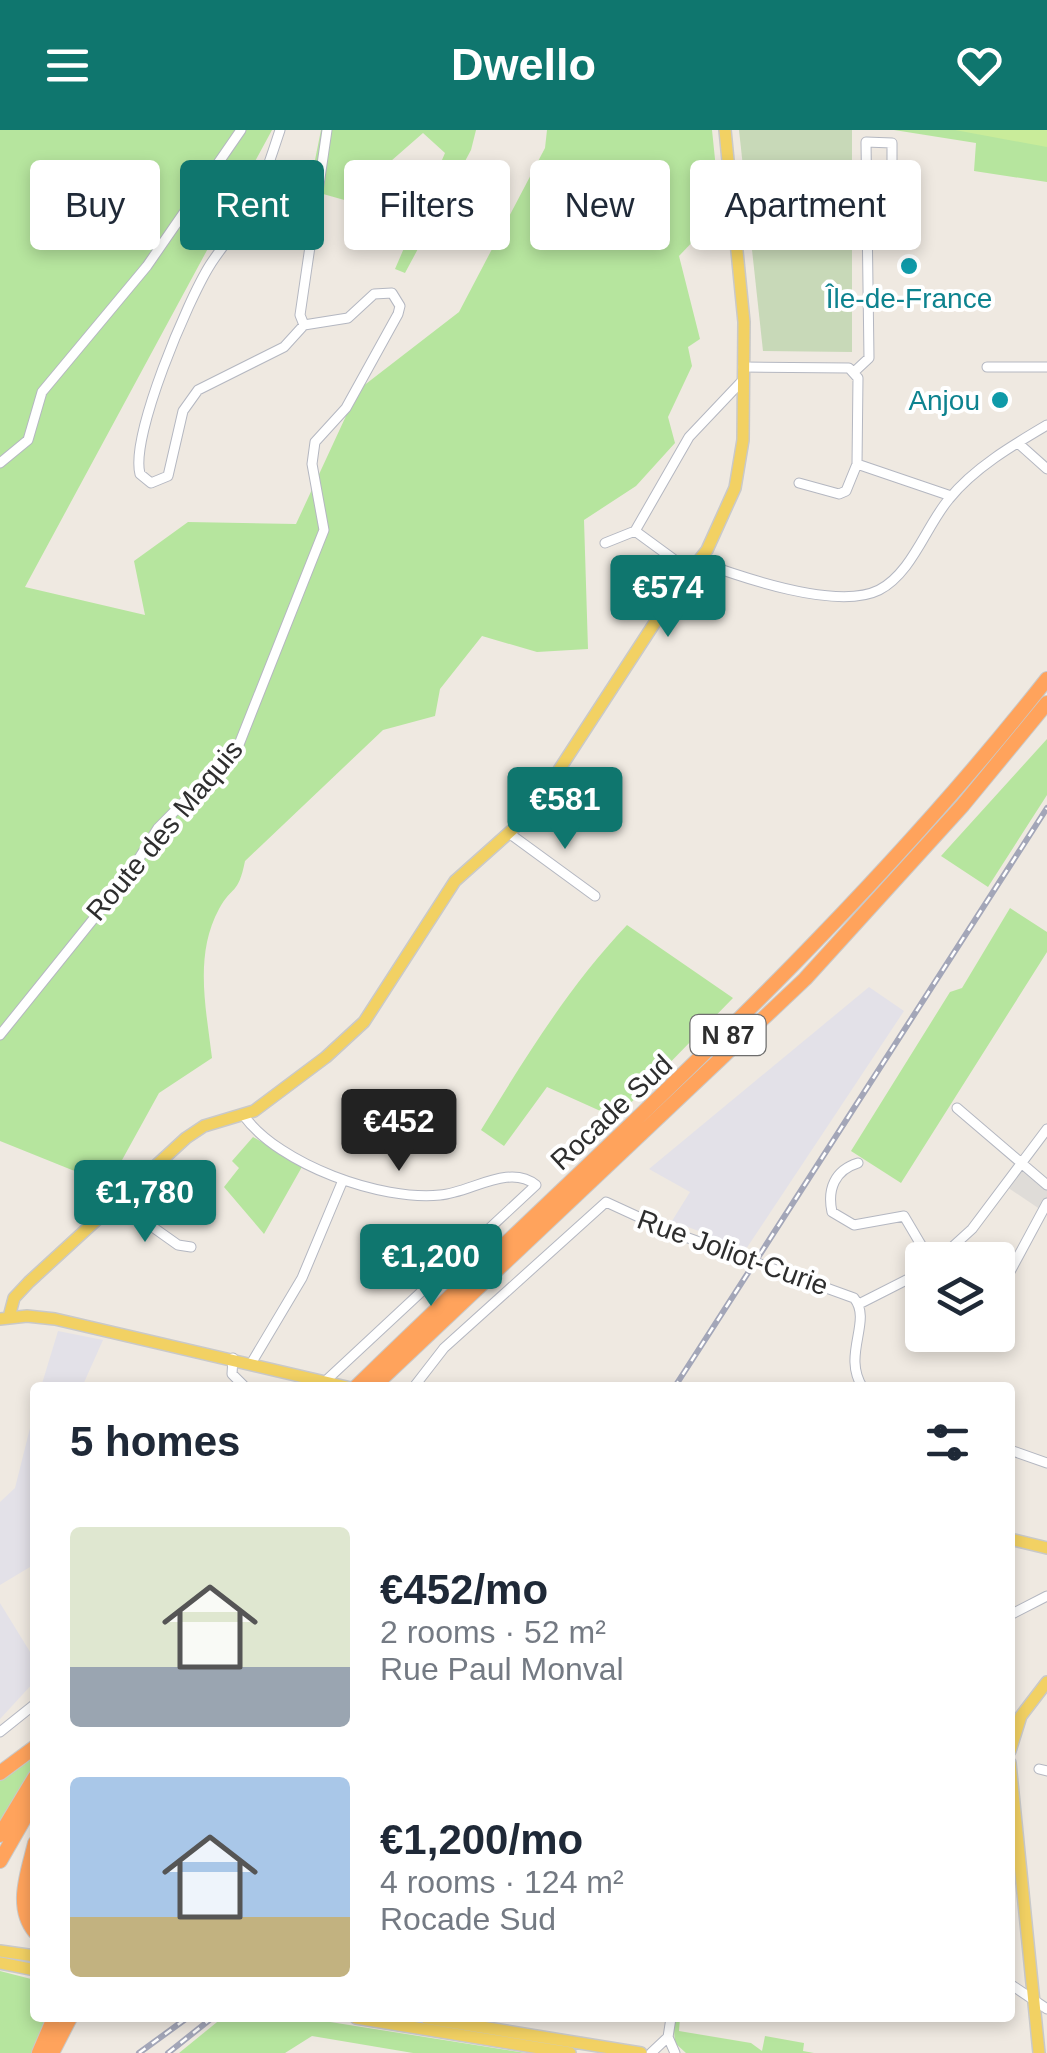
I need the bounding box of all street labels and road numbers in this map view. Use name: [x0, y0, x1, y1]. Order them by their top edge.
street label: Route des Maquis: [80, 734, 249, 927]
road number: N 87: [690, 1015, 766, 1055]
street label: Rocade Sud: [544, 1048, 678, 1176]
street label: Rue Joliot-Curie: [633, 1204, 832, 1301]

